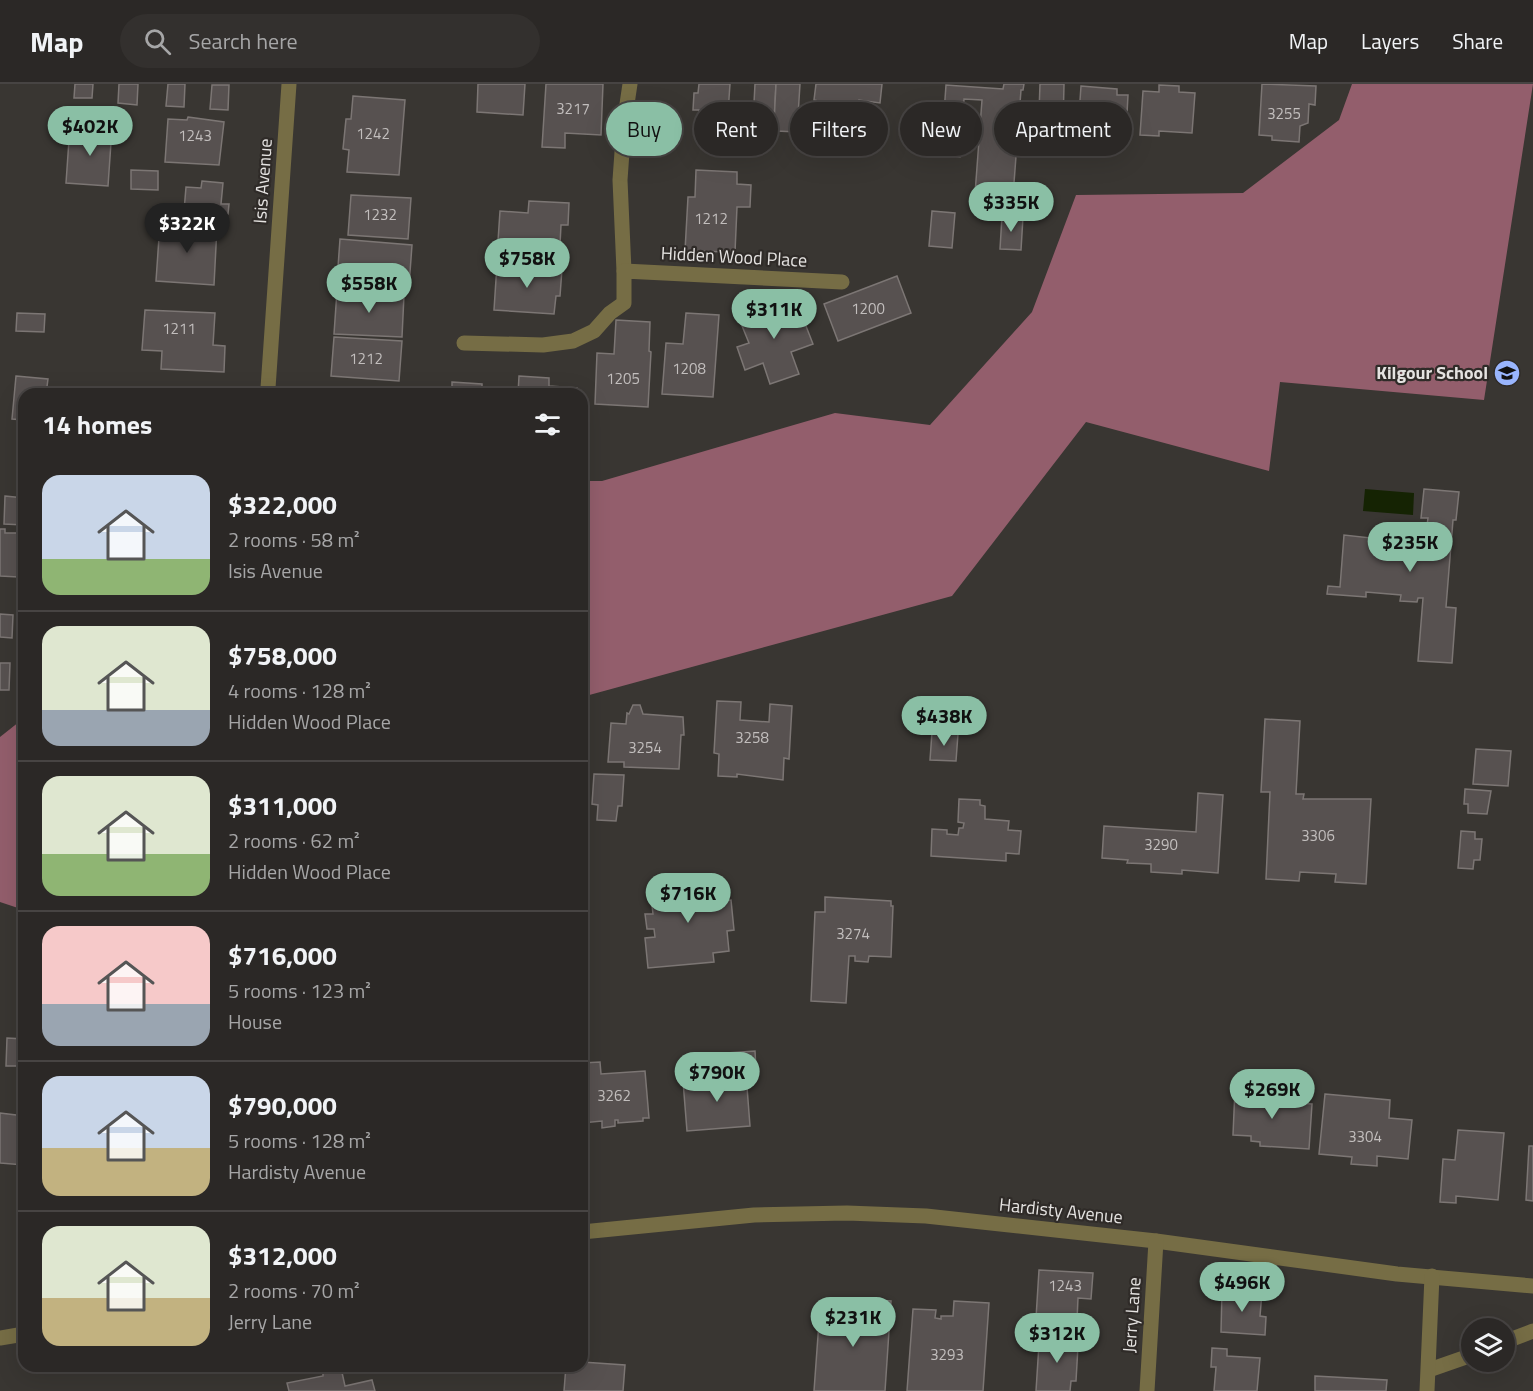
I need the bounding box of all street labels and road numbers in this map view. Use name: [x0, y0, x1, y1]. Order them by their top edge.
street label: Isis Avenue: [246, 137, 279, 224]
street label: Hidden Wood Place: [660, 239, 808, 274]
street label: Hardisty Avenue: [998, 1191, 1124, 1230]
street label: Jerry Lane: [1115, 1276, 1148, 1354]

